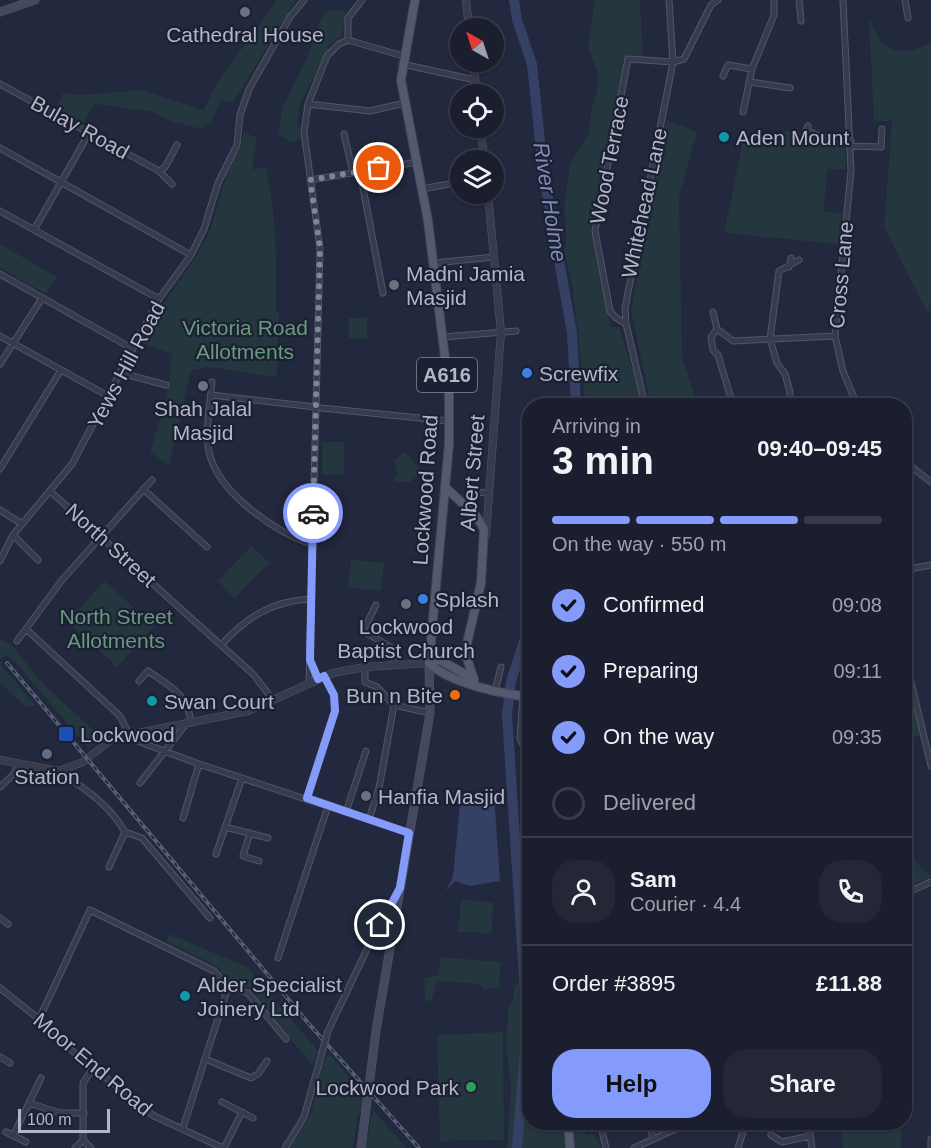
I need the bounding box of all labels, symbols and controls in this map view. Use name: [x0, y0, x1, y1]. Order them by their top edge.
marker: Cathedral House: [238, 5, 252, 19]
north arrow: [450, 18, 504, 72]
map controls: [450, 18, 504, 204]
place label: Cathedral House: [166, 23, 324, 46]
button: locate: [450, 84, 504, 138]
street label: Bulay Road: [27, 91, 133, 163]
street label: Wood Terrace: [585, 94, 633, 226]
street label: Whitehead Lane: [617, 126, 671, 280]
place label: Aden Mount: [736, 126, 849, 149]
marker: Aden Mount: [717, 130, 731, 144]
water label: River Holme: [528, 140, 572, 264]
pin: [353, 142, 404, 193]
button: layers: [450, 150, 504, 204]
icon: bag: [362, 151, 395, 184]
street label: Cross Lane: [825, 221, 857, 329]
place label: Madni Jamia Masjid: [406, 262, 525, 309]
marker: Madni Jamia Masjid: [387, 278, 401, 292]
street label: Yews Hill Road: [83, 298, 169, 432]
park label: Victoria Road Allotments: [182, 316, 308, 363]
road number: A616: [417, 358, 477, 392]
place label: Screwfix: [539, 362, 619, 385]
marker: Screwfix: [520, 366, 534, 380]
marker: Shah Jalal Masjid: [196, 379, 210, 393]
place label: Shah Jalal Masjid: [154, 397, 252, 444]
street label: Lockwood Road: [408, 414, 442, 566]
street label: Albert Street: [455, 414, 489, 532]
text: Arriving in: [552, 415, 641, 437]
text: 09:40–09:45: [757, 436, 882, 461]
text: 3 min: [552, 439, 654, 482]
courier: [283, 483, 343, 543]
icon: car: [297, 497, 330, 530]
street label: North Street: [61, 499, 161, 592]
text: On the way · 550 m: [552, 533, 727, 555]
place label: Splash: [435, 588, 499, 611]
icon: check: [552, 589, 585, 622]
marker: Splash: [416, 592, 430, 606]
text: Confirmed: [603, 592, 704, 617]
text: 09:08: [832, 594, 882, 616]
marker: Lockwood Baptist Church: [399, 597, 413, 611]
park label: North Street Allotments: [59, 605, 173, 652]
place label: Lockwood Baptist Church: [337, 615, 475, 662]
icon: check: [552, 655, 585, 688]
text: Preparing: [603, 658, 698, 683]
text: 09:11: [833, 660, 882, 682]
place label: Bun n Bite: [346, 684, 443, 707]
marker: Bun n Bite: [448, 688, 462, 702]
place label: Swan Court: [164, 690, 274, 713]
marker: Swan Court: [145, 694, 159, 708]
icon: check: [552, 721, 585, 754]
place label: Lockwood: [80, 723, 175, 746]
text: On the way: [603, 724, 714, 749]
marker: Lockwood: [57, 725, 75, 743]
text: 09:35: [832, 726, 882, 748]
marker: Station: [40, 747, 54, 761]
place label: Station: [14, 765, 80, 788]
place label: Hanfia Masjid: [378, 785, 505, 808]
marker: Hanfia Masjid: [359, 789, 373, 803]
text: Delivered: [603, 790, 696, 815]
button: person: [552, 860, 615, 923]
button: phone: [819, 860, 882, 923]
text: Sam: [630, 867, 676, 892]
text: Courier · 4.4: [630, 893, 741, 915]
pin: [354, 899, 405, 950]
icon: home: [363, 908, 396, 941]
text: Order #3895: [552, 971, 676, 996]
text: £11.88: [816, 971, 882, 996]
place label: Alder Specialist Joinery Ltd: [197, 973, 342, 1020]
marker: Alder Specialist Joinery Ltd: [178, 989, 192, 1003]
street label: Moor End Road: [29, 1008, 157, 1120]
button: Help: [552, 1049, 711, 1118]
button: Share: [723, 1049, 882, 1118]
place label: Lockwood Park: [315, 1076, 459, 1099]
marker: Lockwood Park: [464, 1080, 478, 1094]
scale bar: [18, 1106, 110, 1134]
text: 100 m: [27, 1111, 71, 1128]

